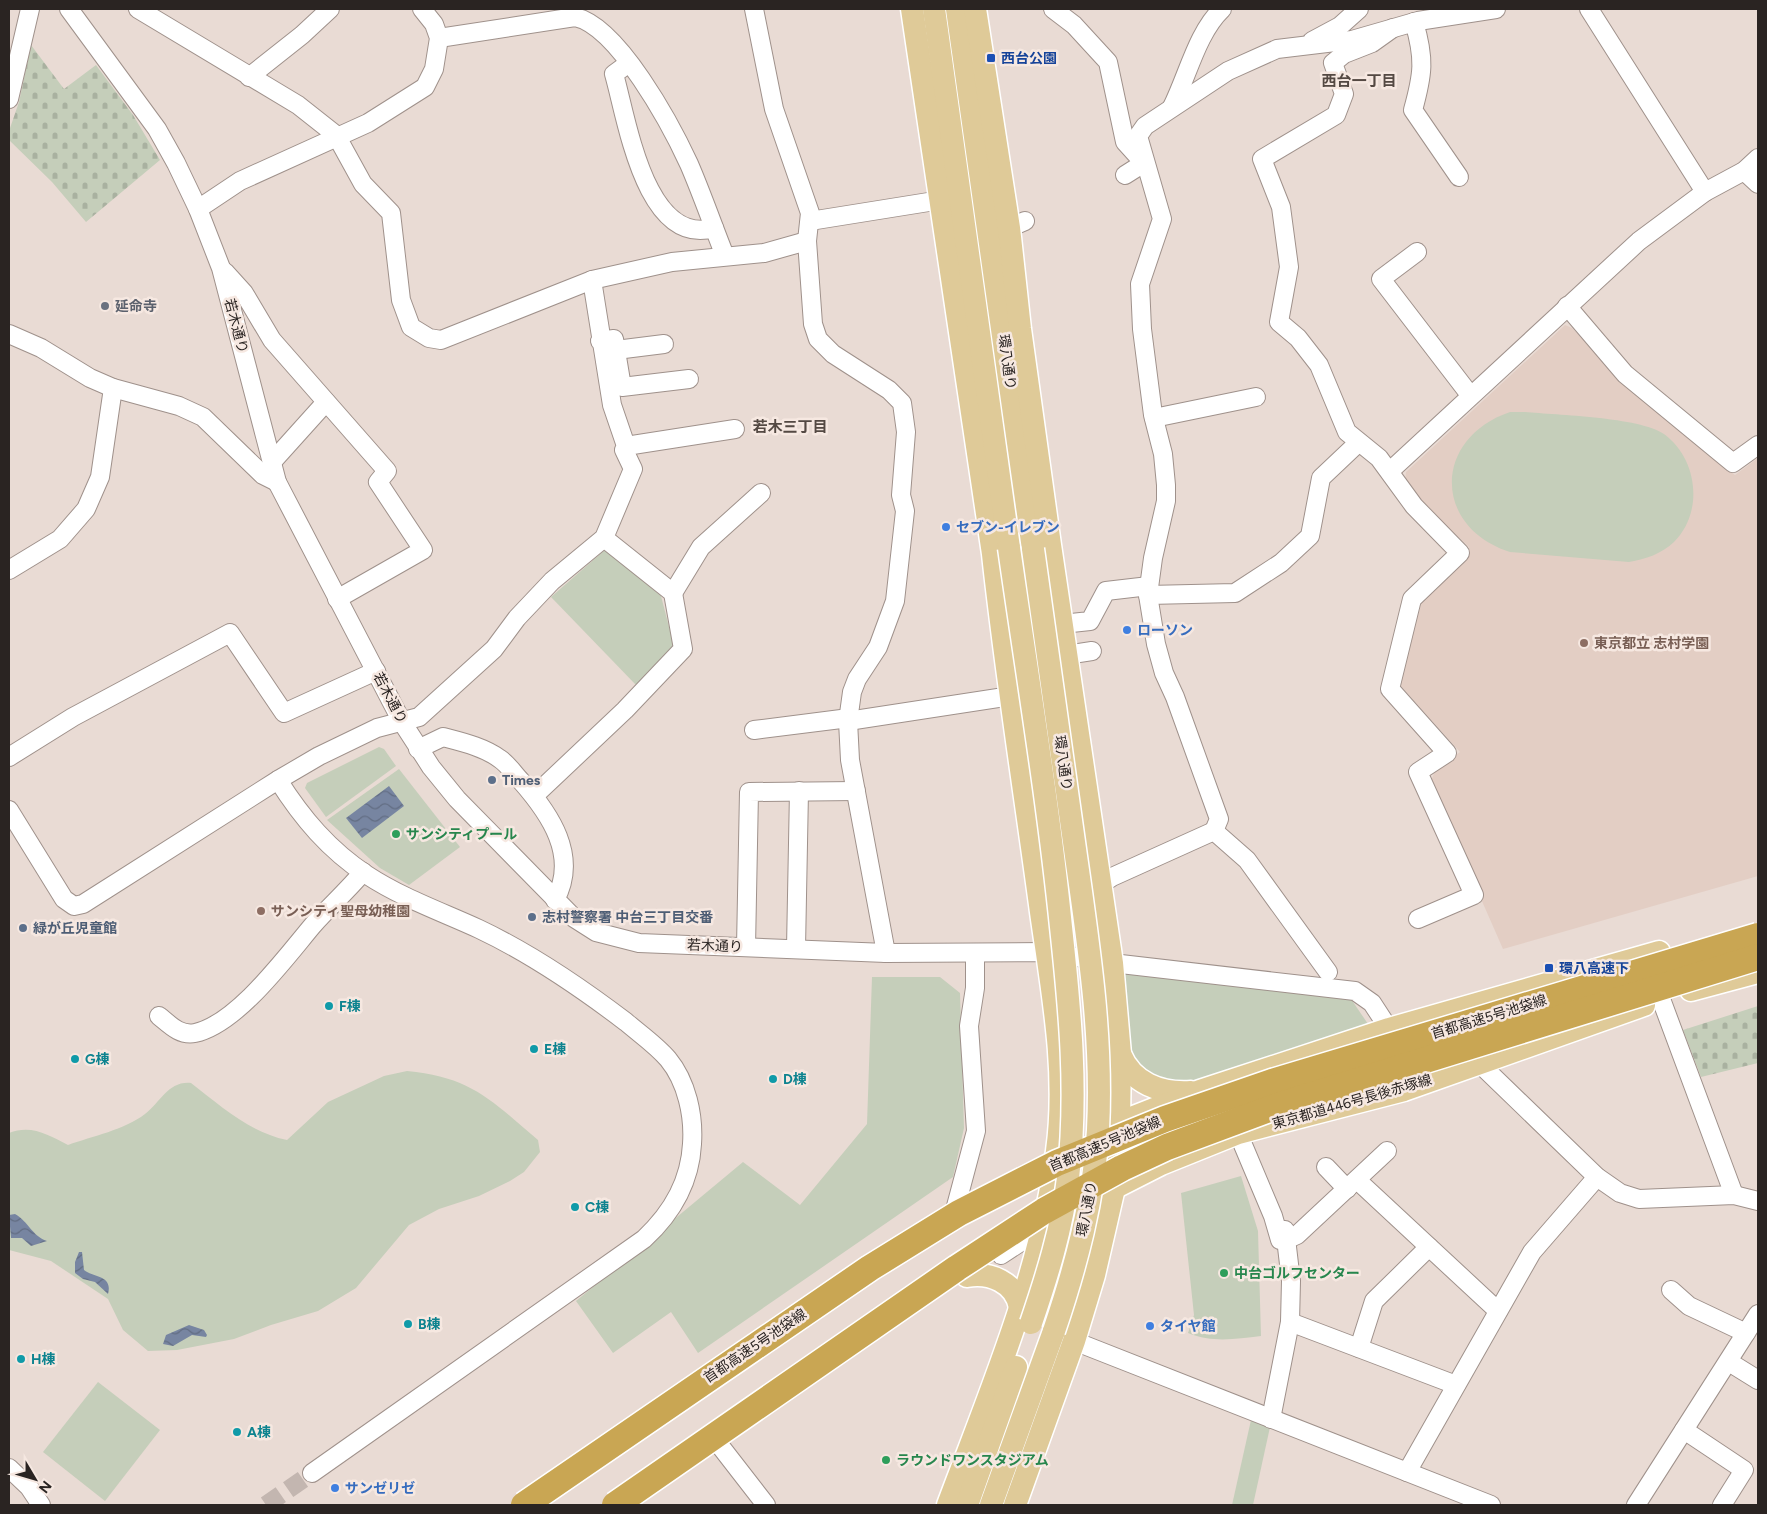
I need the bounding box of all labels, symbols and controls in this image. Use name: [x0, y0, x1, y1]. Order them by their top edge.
place label: 西台公園: [1001, 50, 1057, 67]
marker: 西台公園: [985, 52, 997, 64]
district label: 西台一丁目: [1321, 72, 1397, 90]
street label: 若木通り: [221, 297, 251, 355]
place label: 延命寺: [115, 298, 157, 315]
marker: 延命寺: [99, 300, 111, 312]
street label: 環八通り: [995, 333, 1019, 391]
district label: 若木三丁目: [752, 418, 828, 436]
place label: セブン-イレブン: [956, 519, 1060, 536]
marker: セブン-イレブン: [940, 521, 952, 533]
place label: ローソン: [1137, 622, 1193, 639]
marker: ローソン: [1121, 624, 1133, 636]
place label: 東京都立 志村学園: [1594, 635, 1709, 652]
marker: 東京都立 志村学園: [1578, 637, 1590, 649]
street label: 若木通り: [369, 669, 411, 727]
street label: 環八通り: [1051, 734, 1075, 792]
place label: Times: [502, 772, 541, 789]
marker: Times: [486, 774, 498, 786]
place label: サンシティプール: [406, 826, 517, 843]
marker: サンシティプール: [390, 828, 402, 840]
place label: サンシティ聖母幼稚園: [271, 903, 410, 920]
marker: サンシティ聖母幼稚園: [255, 905, 267, 917]
place label: 志村警察署 中台三丁目交番: [542, 909, 713, 926]
marker: 志村警察署 中台三丁目交番: [526, 911, 538, 923]
place label: 緑が丘児童館: [33, 920, 117, 937]
marker: 緑が丘児童館: [17, 922, 29, 934]
street label: 若木通り: [687, 937, 743, 955]
place label: 環八高速下: [1559, 960, 1629, 977]
marker: 環八高速下: [1543, 962, 1555, 974]
street label: 首都高速5号池袋線: [1429, 991, 1549, 1043]
place label: F棟: [339, 998, 361, 1015]
marker: F棟: [323, 1000, 335, 1012]
place label: E棟: [544, 1041, 566, 1058]
marker: E棟: [528, 1043, 540, 1055]
place label: G棟: [85, 1051, 109, 1068]
marker: G棟: [69, 1053, 81, 1065]
place label: D棟: [783, 1071, 807, 1088]
street label: 東京都道446号長後赤塚線: [1270, 1071, 1434, 1133]
marker: D棟: [767, 1073, 779, 1085]
street label: 首都高速5号池袋線: [1046, 1113, 1164, 1175]
street label: 環八通り: [1073, 1180, 1101, 1238]
place label: C棟: [585, 1199, 609, 1216]
marker: C棟: [569, 1201, 581, 1213]
place label: 中台ゴルフセンター: [1234, 1265, 1360, 1282]
marker: 中台ゴルフセンター: [1218, 1267, 1230, 1279]
street label: 首都高速5号池袋線: [700, 1305, 810, 1387]
place label: B棟: [418, 1316, 441, 1333]
marker: B棟: [402, 1318, 414, 1330]
place label: タイヤ館: [1160, 1318, 1216, 1335]
marker: タイヤ館: [1144, 1320, 1156, 1332]
place label: H棟: [31, 1351, 56, 1368]
marker: H棟: [15, 1353, 27, 1365]
place label: A棟: [247, 1424, 271, 1441]
marker: A棟: [231, 1426, 243, 1438]
place label: ラウンドワンスタジアム: [896, 1452, 1049, 1469]
north arrow: [10, 1454, 60, 1504]
marker: ラウンドワンスタジアム: [880, 1454, 892, 1466]
text: N: [35, 1477, 55, 1496]
place label: サンゼリゼ: [345, 1480, 415, 1497]
marker: サンゼリゼ: [329, 1482, 341, 1494]

